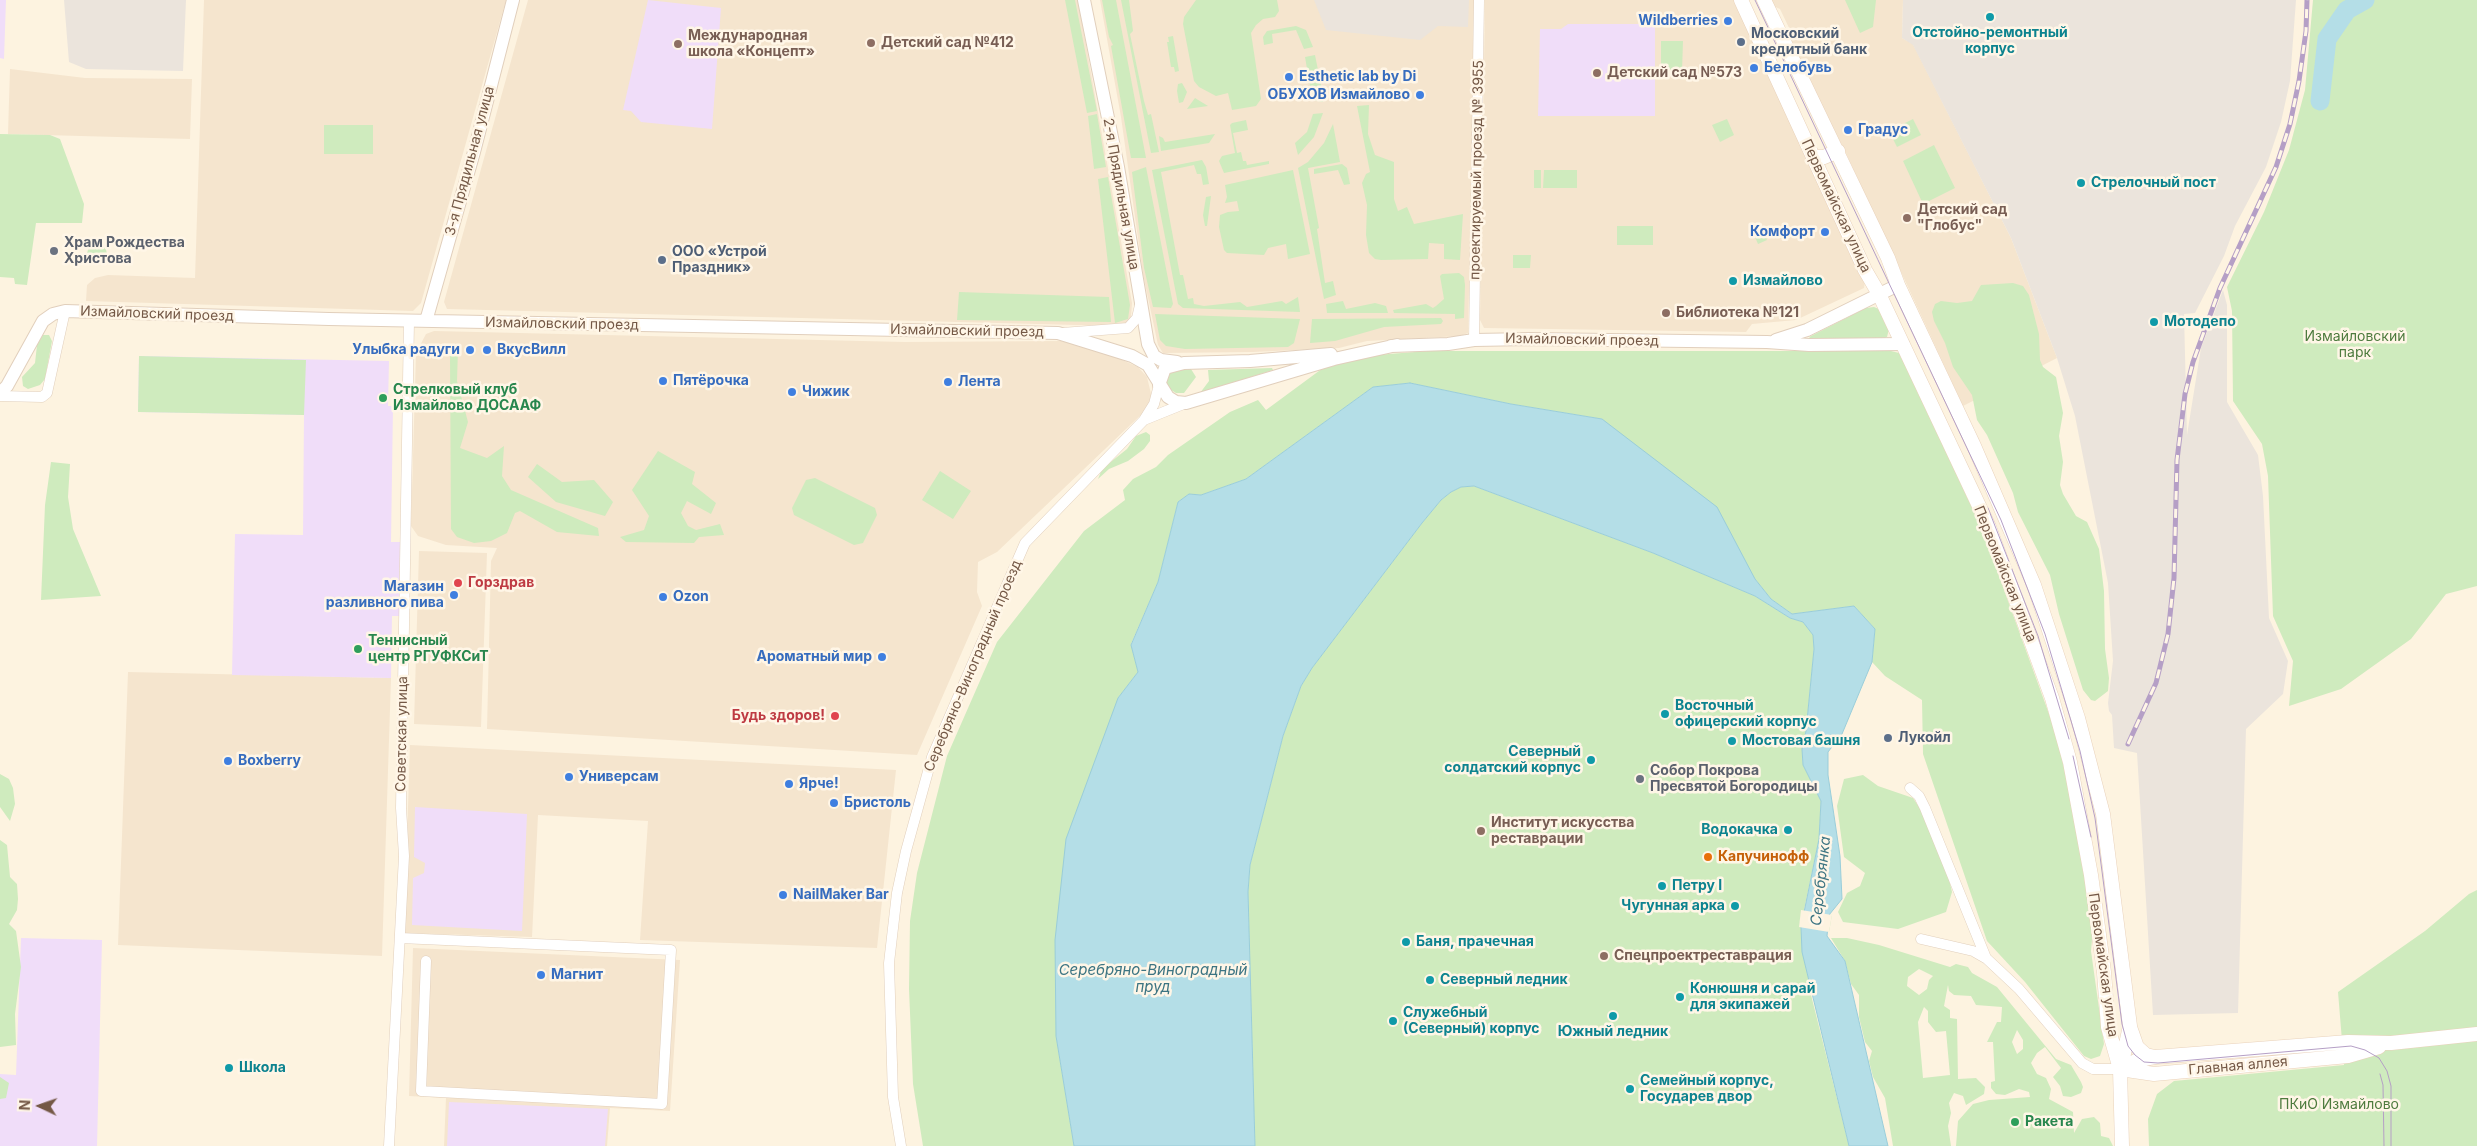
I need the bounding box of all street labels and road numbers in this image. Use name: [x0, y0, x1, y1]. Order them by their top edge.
street label: проектируемый проезд № 3955: [1467, 60, 1487, 280]
street label: 3-я Прядильная улица: [442, 84, 498, 238]
street label: 2-я Прядильная улица: [1099, 117, 1143, 271]
street label: Первомайская улица: [1798, 137, 1874, 275]
street label: Измайловский проезд: [80, 303, 234, 325]
street label: Измайловский проезд: [485, 314, 639, 334]
street label: Измайловский проезд: [890, 321, 1044, 341]
street label: Измайловский проезд: [1505, 330, 1659, 350]
street label: Первомайская улица: [1970, 503, 2040, 645]
street label: Серебряно-Виноградный проезд: [921, 558, 1025, 774]
street label: Советская улица: [393, 676, 411, 792]
street label: Первомайская улица: [2085, 892, 2121, 1038]
street label: Главная аллея: [2188, 1053, 2288, 1079]

